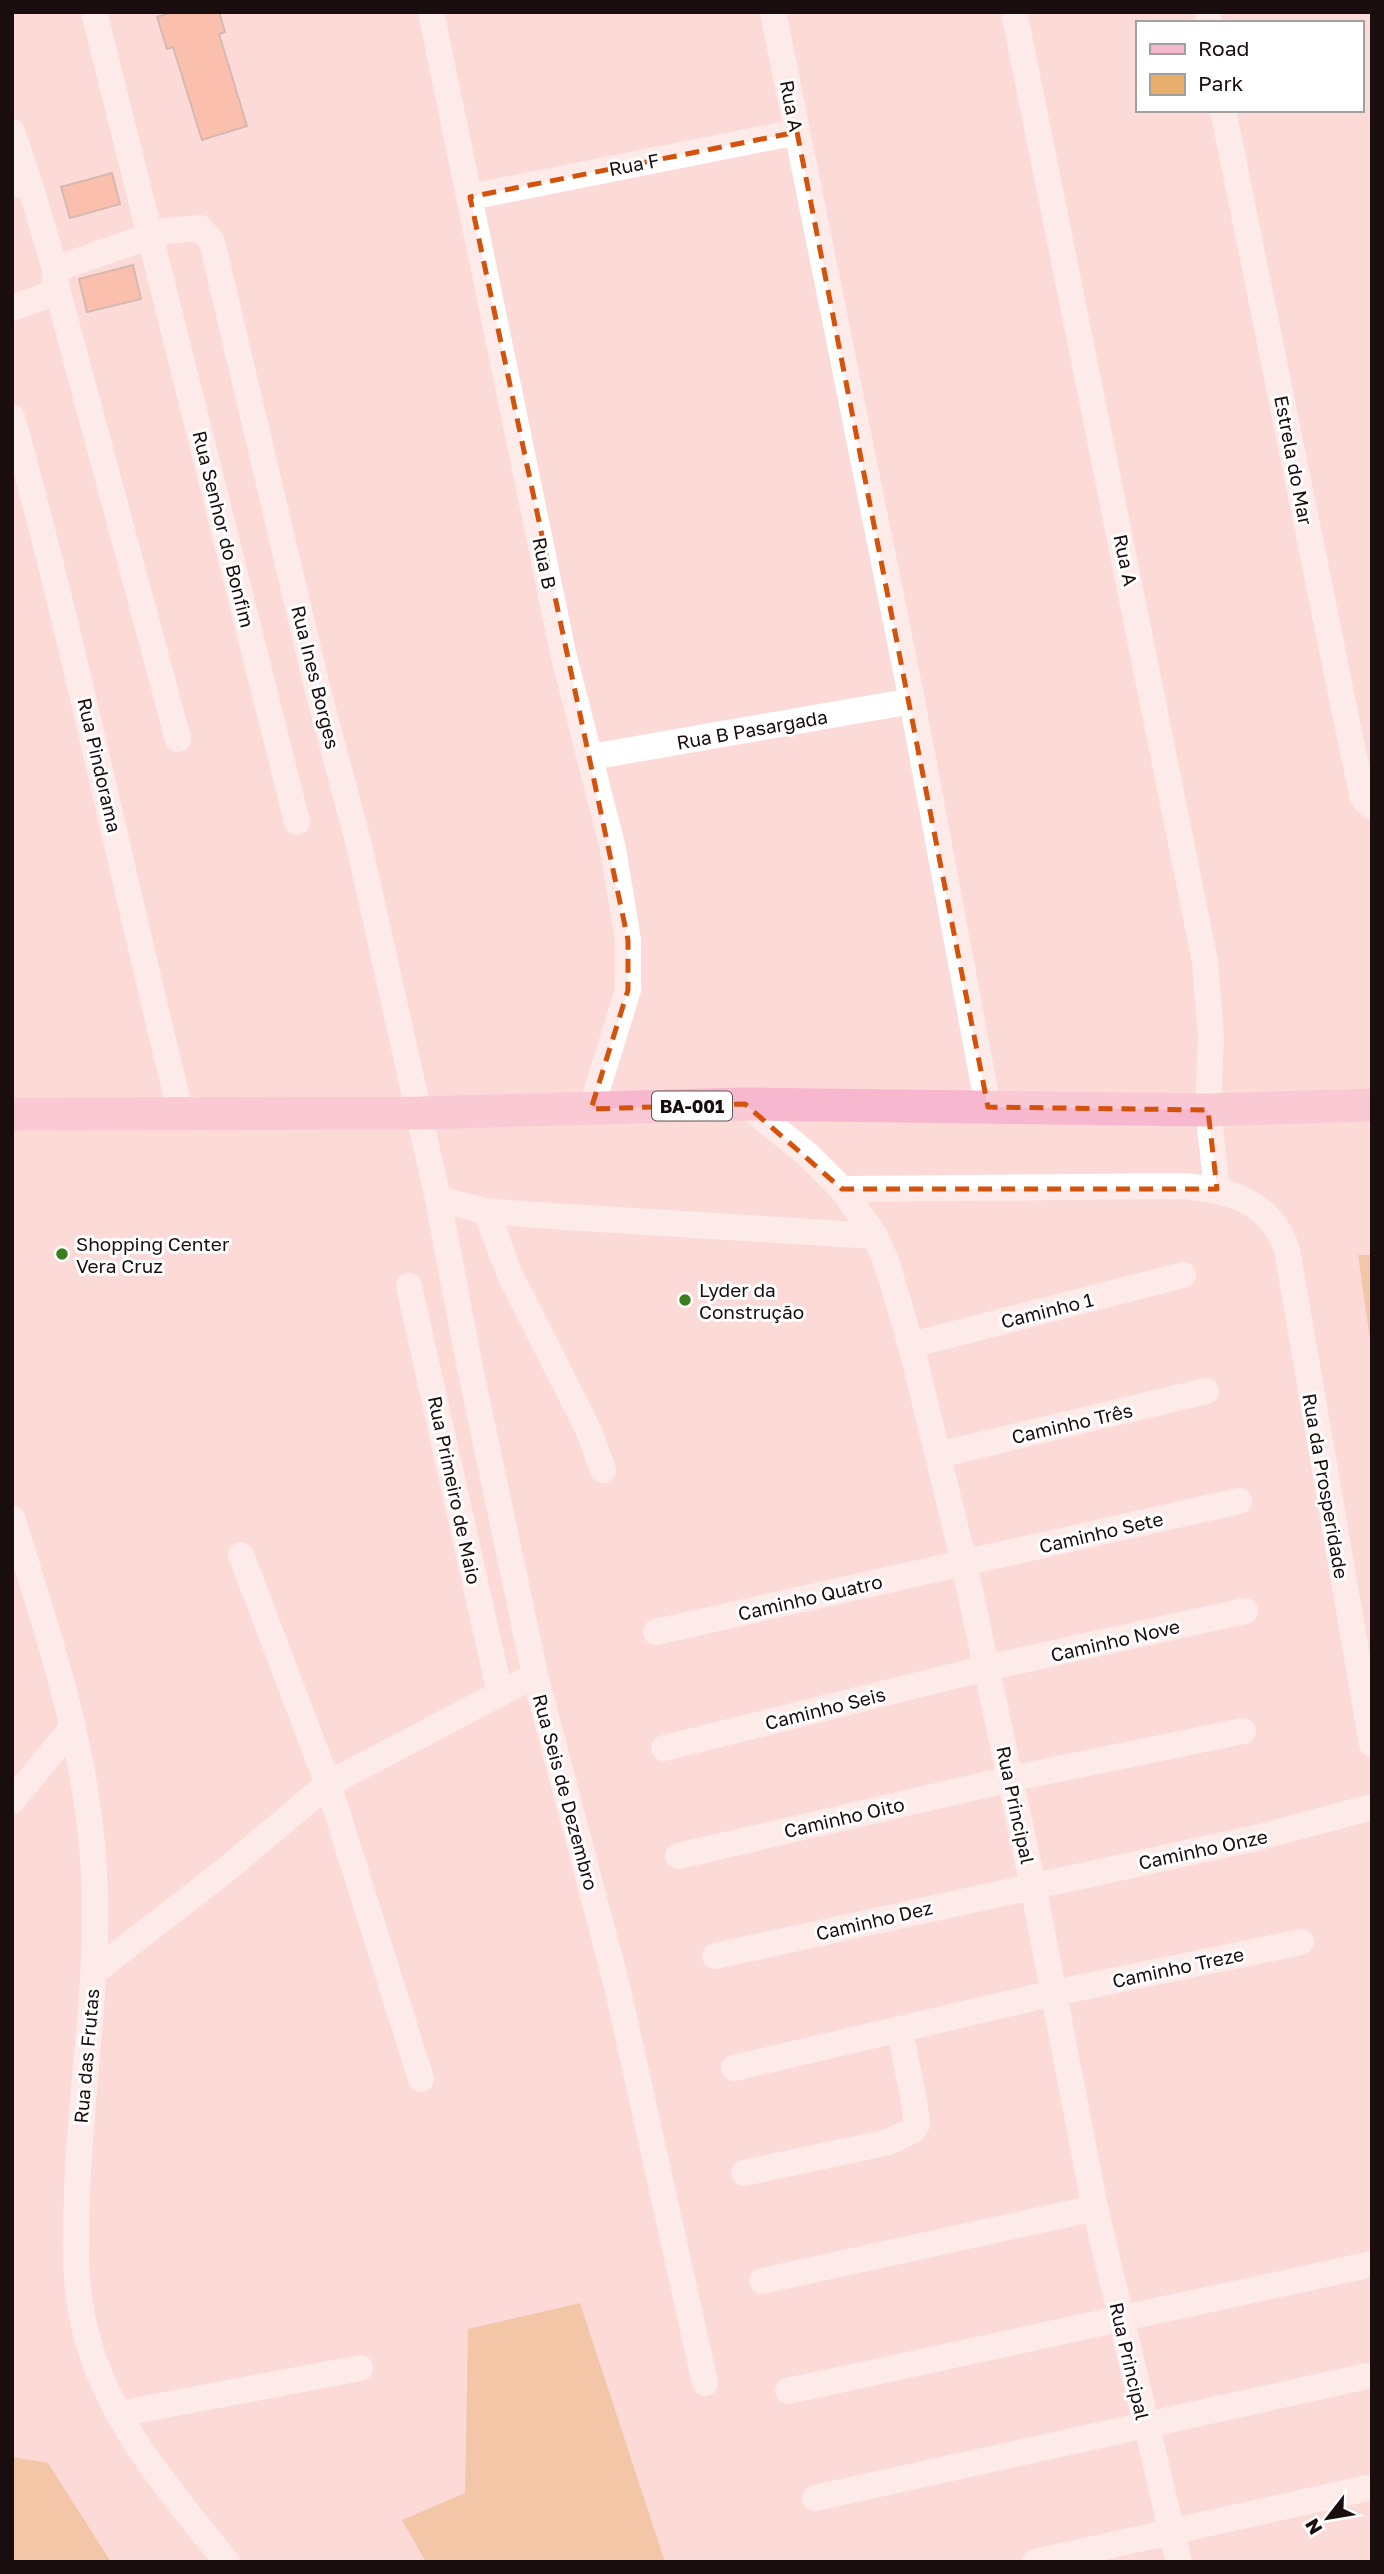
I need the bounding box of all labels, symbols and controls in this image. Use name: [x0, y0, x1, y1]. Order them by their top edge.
legend: [1136, 21, 1363, 112]
text: Road: [1198, 35, 1249, 61]
text: Park: [1198, 70, 1244, 96]
street label: Rua A: [776, 78, 808, 134]
street label: Rua F: [607, 148, 661, 180]
street label: Estrela do Mar: [1270, 393, 1318, 527]
street label: Rua Senhor do Bonfim: [188, 428, 260, 630]
street label: Rua A: [1109, 532, 1143, 588]
street label: Rua B: [528, 535, 562, 591]
street label: Rua Ines Borges: [287, 603, 345, 751]
street label: Rua Pindorama: [73, 696, 127, 834]
street label: Rua B Pasargada: [675, 704, 829, 754]
road number: BA-001: [652, 1092, 732, 1120]
place label: Shopping Center Vera Cruz: [76, 1232, 230, 1277]
marker: Shopping Center Vera Cruz: [54, 1246, 70, 1262]
place label: Lyder da Construção: [699, 1278, 804, 1323]
street label: Caminho 1: [998, 1287, 1096, 1333]
marker: Lyder da Construção: [677, 1292, 693, 1308]
street label: Rua da Prosperidade: [1298, 1391, 1354, 1581]
street label: Rua Primeiro de Maio: [424, 1394, 486, 1586]
street label: Caminho Três: [1009, 1398, 1135, 1448]
street label: Caminho Sete: [1037, 1507, 1165, 1557]
street label: Caminho Quatro: [736, 1569, 884, 1625]
street label: Caminho Nove: [1048, 1614, 1182, 1666]
street label: Caminho Seis: [762, 1682, 888, 1734]
street label: Rua Seis de Dezembro: [529, 1691, 603, 1893]
street label: Rua Principal: [992, 1744, 1040, 1866]
street label: Caminho Oito: [781, 1792, 907, 1842]
street label: Caminho Onze: [1136, 1824, 1270, 1874]
street label: Caminho Dez: [813, 1895, 935, 1945]
street label: Caminho Treze: [1110, 1942, 1246, 1992]
street label: Rua das Frutas: [69, 1988, 103, 2124]
street label: Rua Principal: [1105, 2300, 1155, 2422]
north arrow: [1293, 2483, 1363, 2553]
text: N: [1299, 2515, 1327, 2539]

